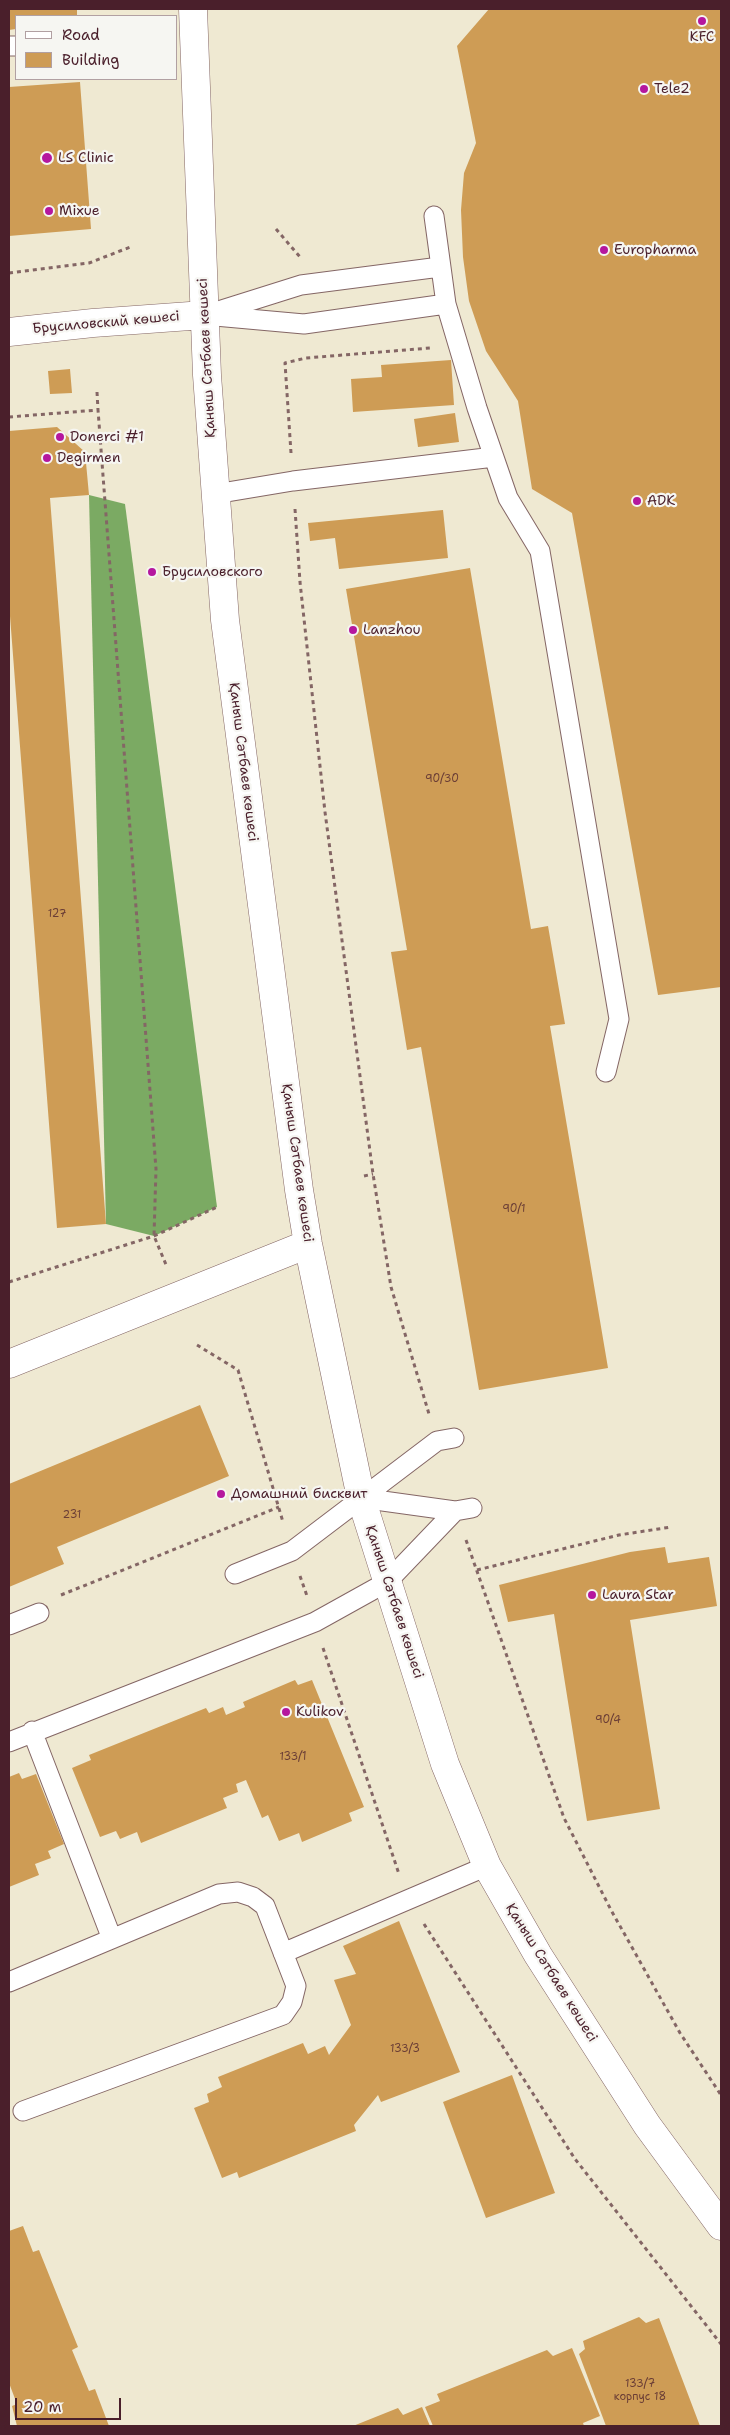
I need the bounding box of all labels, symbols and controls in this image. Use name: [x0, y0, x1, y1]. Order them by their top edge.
legend: [15, 15, 178, 80]
marker: KFC: [696, 15, 708, 27]
text: Road: [62, 25, 100, 45]
place label: KFC: [690, 29, 714, 45]
text: Building: [62, 50, 119, 70]
place label: Tele2: [654, 81, 690, 97]
marker: Tele2: [638, 83, 650, 95]
place label: LS Clinic: [58, 150, 114, 166]
marker: LS Clinic: [40, 151, 54, 165]
place label: Mixue: [59, 203, 100, 219]
marker: Mixue: [43, 205, 55, 217]
place label: Europharma: [614, 242, 696, 258]
marker: Europharma: [598, 244, 610, 256]
street label: Қаныш Сәтбаев көшесі: [194, 278, 220, 438]
street label: Брусиловский көшесі: [32, 308, 180, 338]
place label: Donerci #1: [70, 429, 144, 445]
marker: Donerci #1: [54, 431, 66, 443]
place label: Degirmen: [57, 450, 120, 466]
marker: Degirmen: [41, 452, 53, 464]
place label: ADK: [647, 493, 675, 509]
marker: ADK: [631, 495, 643, 507]
place label: Брусиловского: [162, 564, 263, 580]
marker: Брусиловского: [146, 566, 158, 578]
place label: Lanzhou: [363, 622, 421, 638]
marker: Lanzhou: [347, 624, 359, 636]
street label: Қаныш Сәтбаев көшесі: [225, 682, 261, 842]
house number: 90/30: [425, 772, 459, 786]
house number: 127: [48, 907, 66, 921]
street label: Қаныш Сәтбаев көшесі: [278, 1083, 316, 1243]
house number: 90/1: [502, 1202, 526, 1216]
place label: Домашний бисквит: [231, 1486, 367, 1502]
marker: Домашний бисквит: [215, 1488, 227, 1500]
house number: 231: [63, 1508, 81, 1522]
street label: Қаныш Сәтбаев көшесі: [361, 1523, 427, 1681]
place label: Laura Star: [602, 1587, 674, 1603]
marker: Laura Star: [586, 1589, 598, 1601]
place label: Kulikov: [296, 1704, 344, 1720]
marker: Kulikov: [280, 1706, 292, 1718]
house number: 90/4: [595, 1713, 621, 1727]
house number: 133/1: [279, 1750, 307, 1764]
street label: Қаныш Сәтбаев көшесі: [501, 1901, 601, 2045]
house number: 133/3: [390, 2042, 420, 2056]
house number: 133/7 корпус 18: [614, 2377, 666, 2403]
scale bar: [18, 2388, 124, 2420]
text: 20 m: [23, 2397, 62, 2417]

